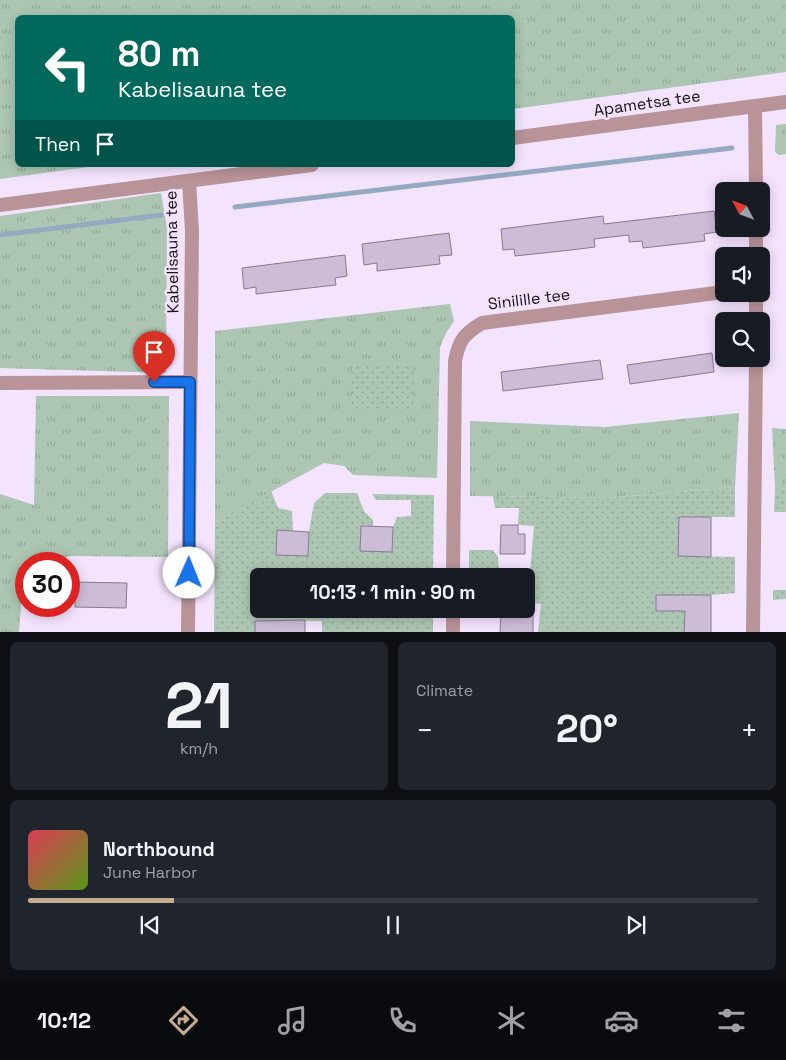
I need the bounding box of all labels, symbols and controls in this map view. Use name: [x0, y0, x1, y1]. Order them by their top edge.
text: 80 m: [118, 32, 200, 76]
icon: left: [35, 35, 100, 100]
text: Kabelisauna tee: [118, 75, 287, 103]
street label: Apametsa tee: [592, 85, 702, 121]
icon: arrive: [91, 130, 119, 158]
text: Then: [35, 132, 81, 157]
north arrow: [715, 182, 770, 238]
map controls: [715, 182, 770, 367]
street label: Kabelisauna tee: [160, 190, 184, 314]
button: sound: [715, 247, 770, 302]
street label: Sinilille tee: [487, 284, 571, 314]
button: search: [715, 312, 770, 367]
pin: [133, 331, 175, 382]
icon: arrive: [140, 338, 168, 366]
position arrow: [162, 546, 214, 598]
speed limit sign: 30: [15, 552, 80, 617]
text: 10:13 · 1 min · 90 m: [310, 580, 475, 605]
text: 21: [165, 664, 233, 747]
text: Climate: [416, 680, 473, 701]
text: 20°: [556, 705, 618, 753]
text: −: [416, 712, 433, 748]
text: +: [741, 712, 758, 748]
text: km/h: [180, 738, 218, 759]
text: Northbound: [103, 837, 215, 862]
text: June Harbor: [103, 862, 197, 883]
icon: previous: [136, 911, 164, 939]
icon: pause: [379, 911, 407, 939]
icon: next: [622, 911, 650, 939]
icon: directions: [166, 1003, 201, 1038]
icon: music: [275, 1003, 310, 1038]
icon: phone: [385, 1003, 420, 1038]
icon: climate: [494, 1003, 529, 1038]
icon: car: [604, 1003, 639, 1038]
icon: filters: [714, 1003, 749, 1038]
text: 10:12: [37, 1006, 91, 1034]

